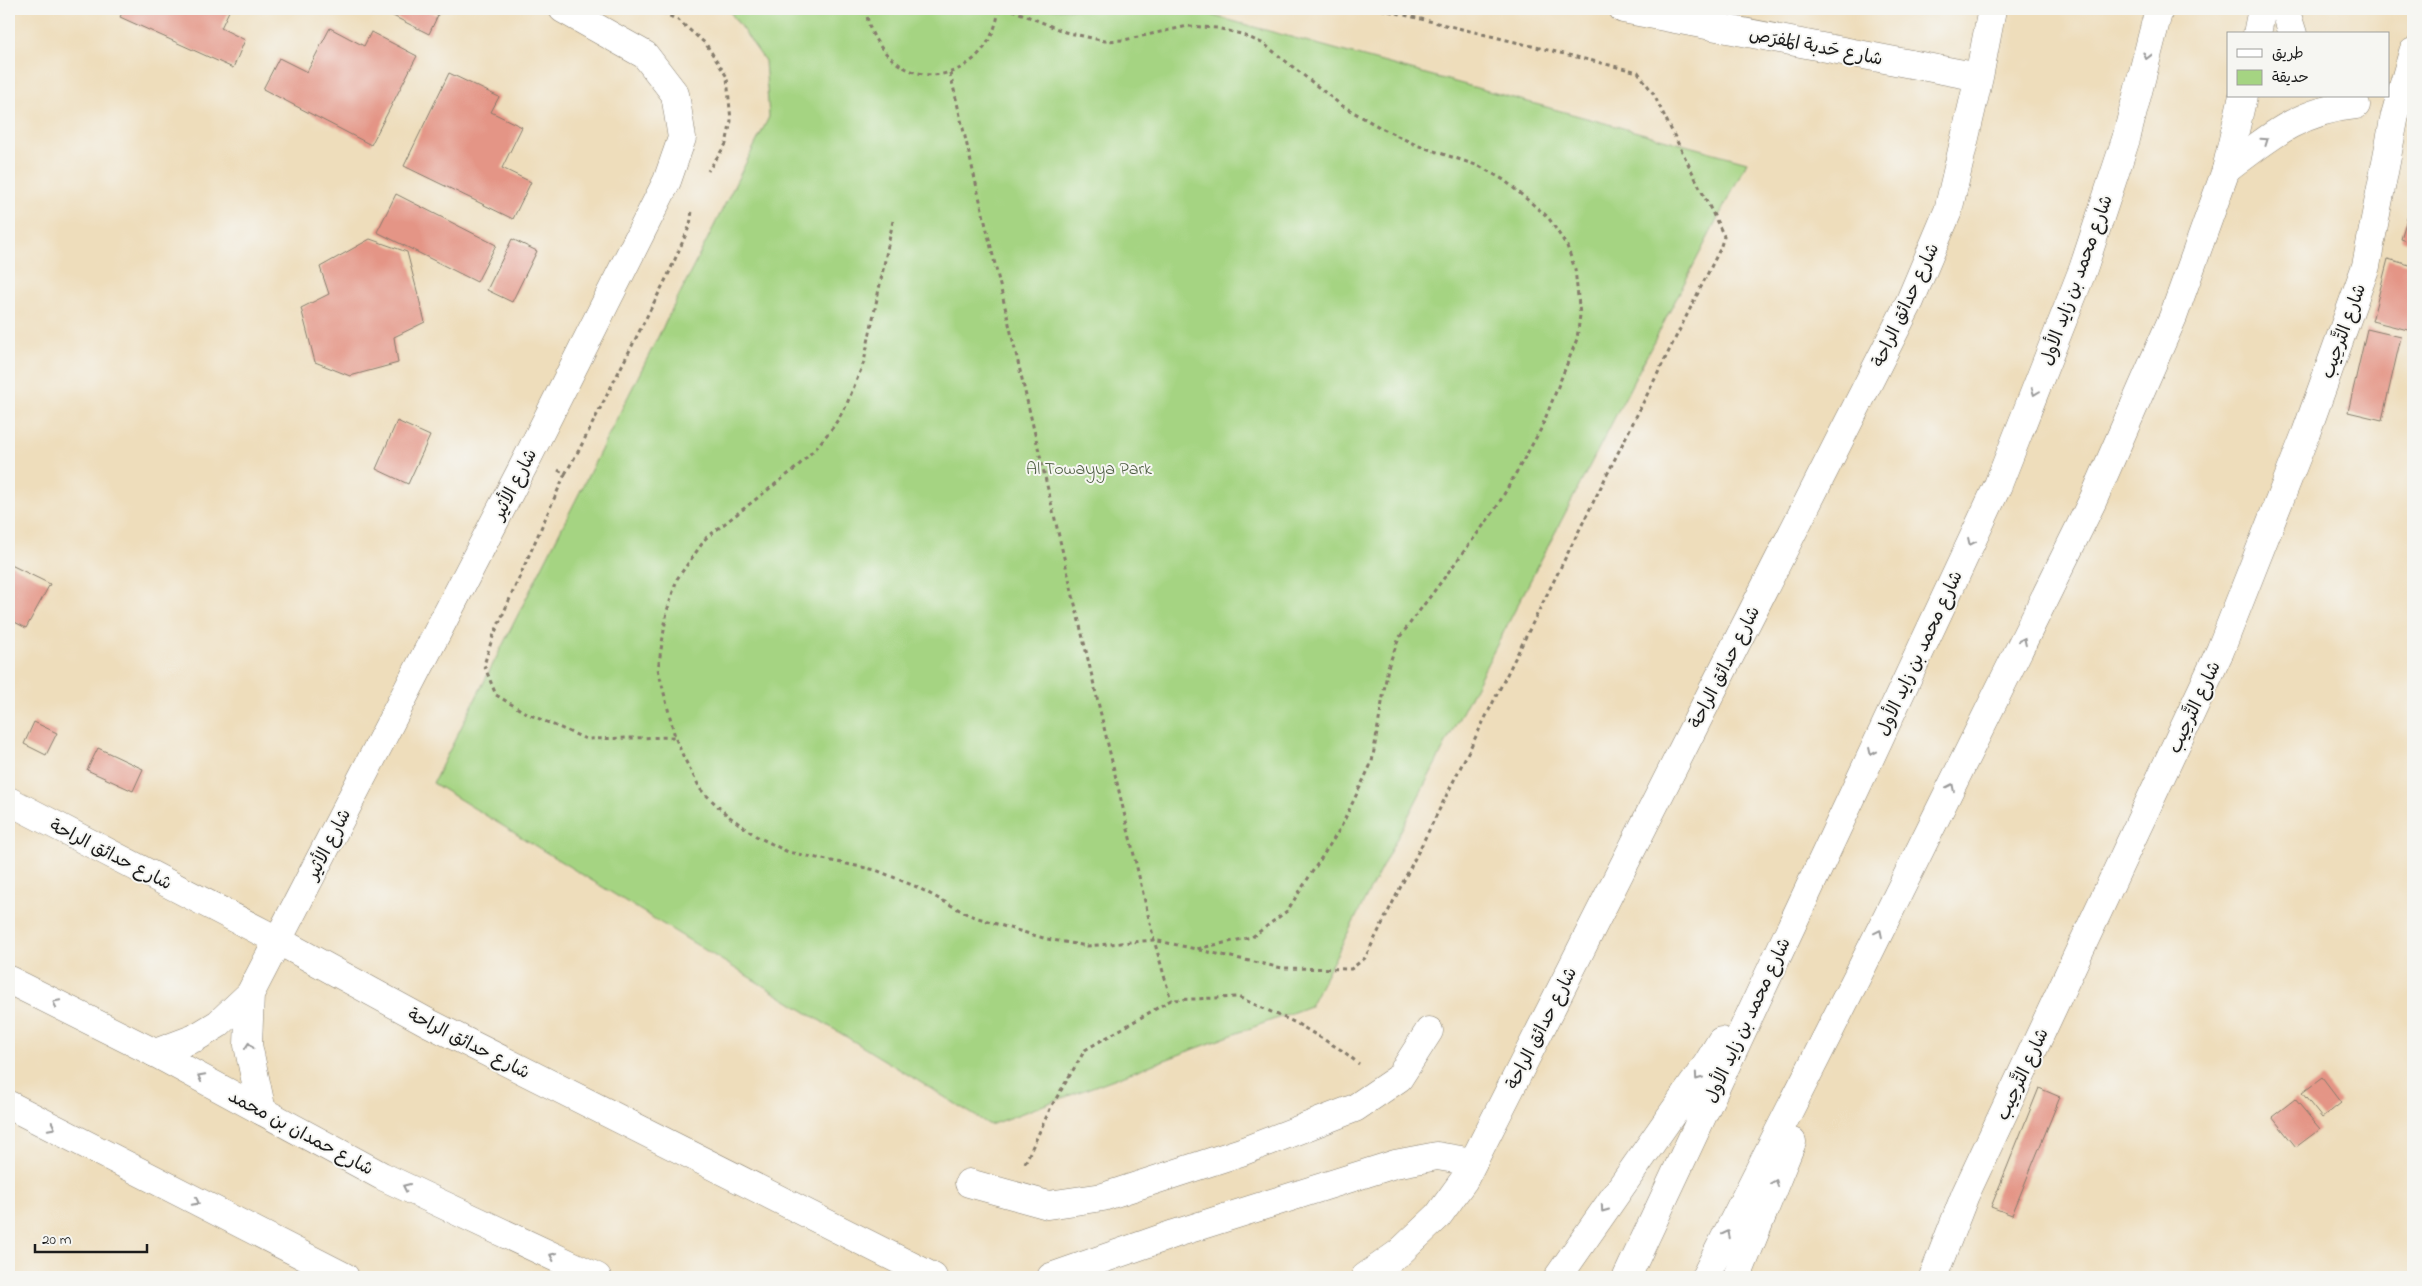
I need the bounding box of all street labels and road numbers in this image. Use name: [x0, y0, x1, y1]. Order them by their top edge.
street label: شارع حَدبة المَفرَص: [1747, 22, 1885, 74]
street label: شارع محمد بن زايد الأول: [2034, 191, 2121, 370]
street label: شارع حدائق الراحة: [1867, 240, 1947, 372]
street label: شارع التَّرحِيب: [2314, 280, 2374, 383]
street label: شارع الأثير: [485, 444, 545, 527]
street label: شارع محمد بن زايد الأول: [1870, 566, 1971, 741]
street label: شارع حدائق الراحة: [1684, 602, 1768, 734]
street label: شارع التَّرحِيب: [2161, 657, 2229, 758]
street label: شارع الأثير: [299, 804, 359, 887]
street label: شارع حدائق الراحة: [44, 814, 176, 898]
street label: شارع محمد بن زايد الأول: [1698, 933, 1799, 1108]
street label: شارع حدائق الراحة: [1501, 963, 1585, 1095]
street label: شارع حدائق الراحة: [402, 1003, 534, 1087]
street label: شارع التَّرحِيب: [1989, 1024, 2057, 1125]
street label: شارع حمدان بن محمد: [223, 1084, 377, 1183]

